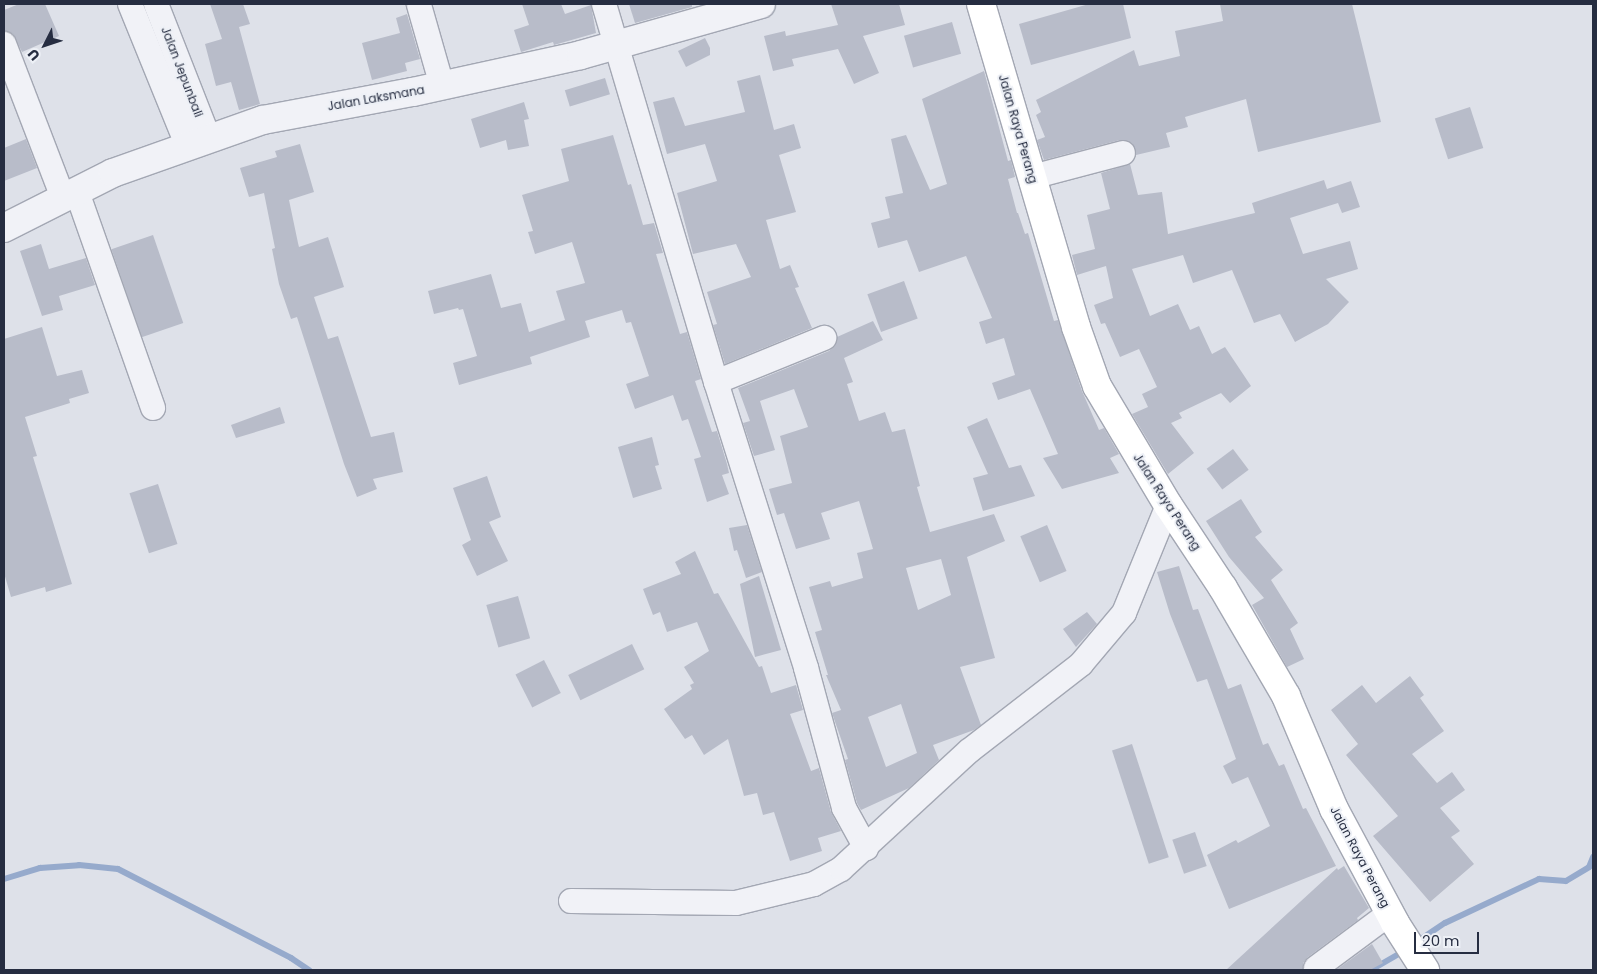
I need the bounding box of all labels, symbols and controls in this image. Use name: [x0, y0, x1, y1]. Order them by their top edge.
north arrow: [20, 20, 70, 70]
street label: Jalan Jepunbali: [158, 25, 206, 119]
text: U: [23, 45, 44, 65]
street label: Jalan Raya Perang: [996, 73, 1040, 185]
street label: Jalan Laksmana: [326, 82, 426, 114]
street label: Jalan Raya Perang: [1130, 451, 1204, 553]
street label: Jalan Raya Perang: [1327, 804, 1393, 910]
scale bar: [1417, 922, 1482, 954]
text: 20 m: [1422, 930, 1460, 951]

